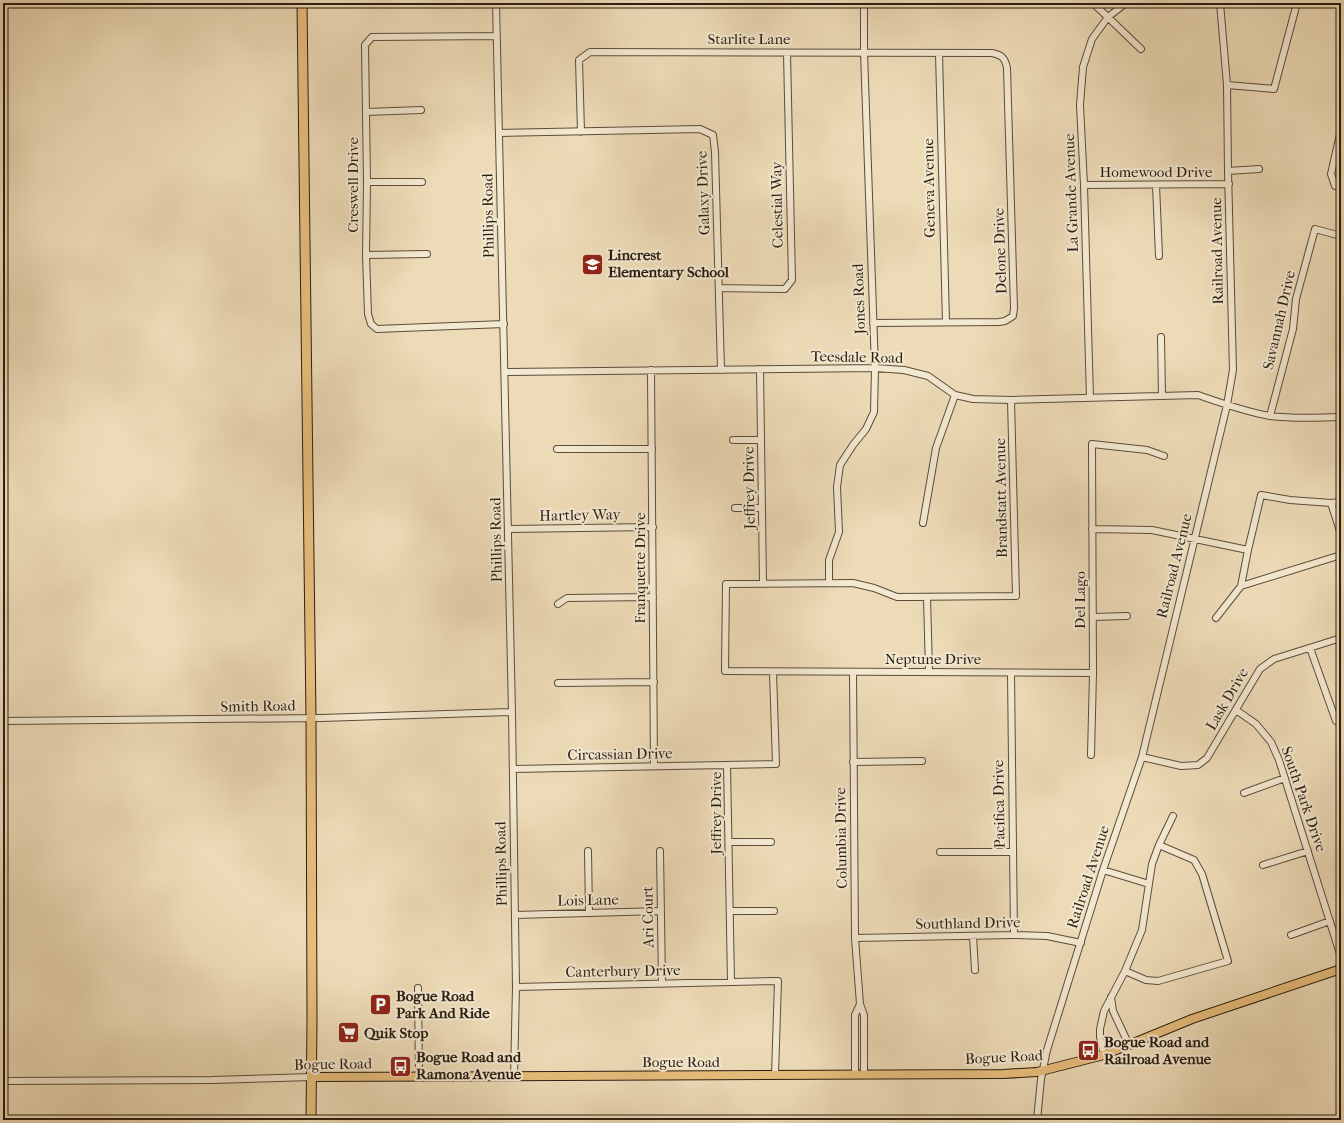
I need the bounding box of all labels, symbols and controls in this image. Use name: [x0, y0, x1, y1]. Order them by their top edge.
street label: Starlite Lane: [708, 30, 791, 48]
street label: La Grande Avenue: [1060, 133, 1082, 253]
street label: Creswell Drive: [344, 137, 362, 233]
street label: Geneva Avenue: [919, 137, 939, 238]
street label: Galaxy Drive: [693, 150, 713, 235]
street label: Celestial Way: [767, 160, 787, 249]
street label: Homewood Drive: [1099, 163, 1213, 181]
street label: Phillips Road: [478, 173, 498, 259]
street label: Railroad Avenue: [1207, 197, 1227, 305]
street label: Delone Drive: [989, 207, 1010, 294]
place label: Lincrest Elementary School: [608, 246, 730, 281]
school or university icon: Lincrest Elementary School: [579, 251, 605, 277]
street label: Jones Road: [849, 262, 869, 336]
street label: Savannah Drive: [1259, 268, 1299, 371]
street label: Teesdale Road: [811, 347, 904, 367]
street label: Brandstatt Avenue: [991, 437, 1011, 558]
street label: Jeffrey Drive: [739, 446, 759, 531]
street label: Phillips Road: [486, 497, 506, 583]
street label: Hartley Way: [539, 505, 622, 525]
street label: Railroad Avenue: [1152, 511, 1196, 620]
street label: Franquette Drive: [631, 512, 649, 624]
street label: Del Lago: [1071, 571, 1089, 629]
street label: Neptune Drive: [885, 650, 982, 668]
street label: Lask Drive: [1202, 664, 1252, 733]
street label: Smith Road: [220, 696, 296, 716]
street label: Circassian Drive: [567, 744, 673, 764]
street label: South Park Drive: [1278, 744, 1331, 855]
street label: Pacifica Drive: [989, 759, 1009, 848]
street label: Jeffrey Drive: [707, 771, 725, 855]
street label: Columbia Drive: [831, 787, 851, 889]
street label: Phillips Road: [491, 821, 511, 907]
street label: Railroad Avenue: [1063, 823, 1113, 931]
street label: Ari Court: [638, 885, 658, 949]
street label: Lois Lane: [557, 890, 620, 910]
street label: Southland Drive: [915, 913, 1021, 933]
street label: Canterbury Drive: [565, 961, 681, 981]
place label: Bogue Road Park And Ride: [396, 987, 490, 1022]
parking icon: Bogue Road Park And Ride: [368, 992, 394, 1018]
supermarket icon: Quik Stop: [335, 1020, 361, 1046]
place label: Quik Stop: [364, 1024, 428, 1042]
place label: Bogue Road and Railroad Avenue: [1104, 1033, 1212, 1068]
bus stop icon: Bogue Road and Railroad Avenue: [1075, 1038, 1101, 1064]
street label: Bogue Road: [965, 1046, 1044, 1068]
place label: Bogue Road and Ramona Avenue: [416, 1048, 522, 1083]
bus stop icon: Bogue Road and Ramona Avenue: [387, 1053, 413, 1079]
street label: Bogue Road: [642, 1053, 721, 1071]
street label: Bogue Road: [294, 1054, 373, 1074]

